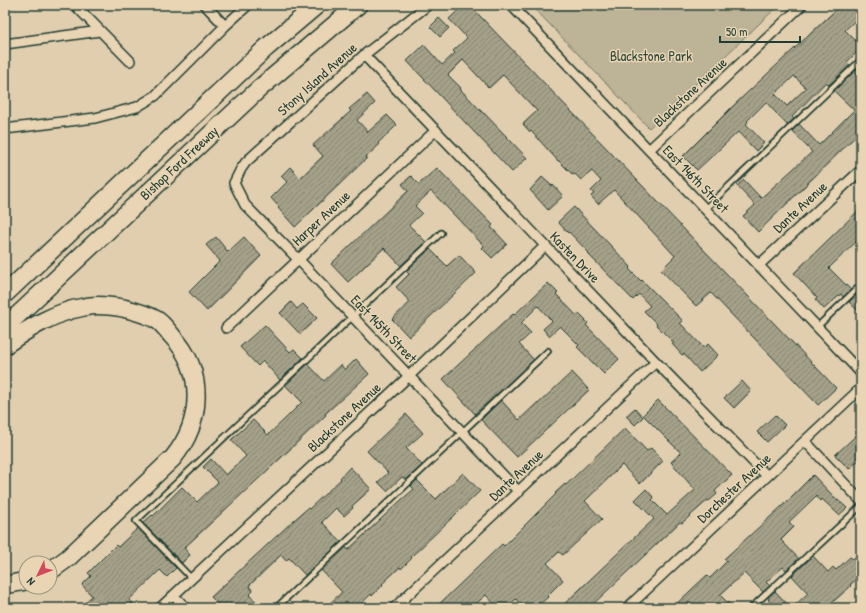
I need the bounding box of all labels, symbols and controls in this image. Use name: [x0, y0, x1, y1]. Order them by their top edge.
scale bar: [720, 18, 800, 44]
text: 50 m: [726, 23, 747, 40]
street label: Stony Island Avenue: [273, 38, 361, 120]
park label: Blackstone Park: [610, 46, 692, 65]
street label: Blackstone Avenue: [649, 52, 731, 131]
street label: Bishop Ford Freeway: [135, 121, 223, 205]
street label: East 146th Street: [659, 141, 734, 217]
street label: Dante Avenue: [768, 176, 831, 237]
street label: Harper Avenue: [287, 185, 355, 250]
street label: Kasten Drive: [546, 227, 605, 287]
street label: East 145th Street: [347, 290, 422, 367]
street label: Blackstone Avenue: [303, 377, 385, 456]
street label: Dante Avenue: [484, 444, 547, 505]
street label: Dorchester Avenue: [693, 448, 775, 527]
north arrow: [18, 555, 58, 595]
text: N: [23, 575, 38, 589]

